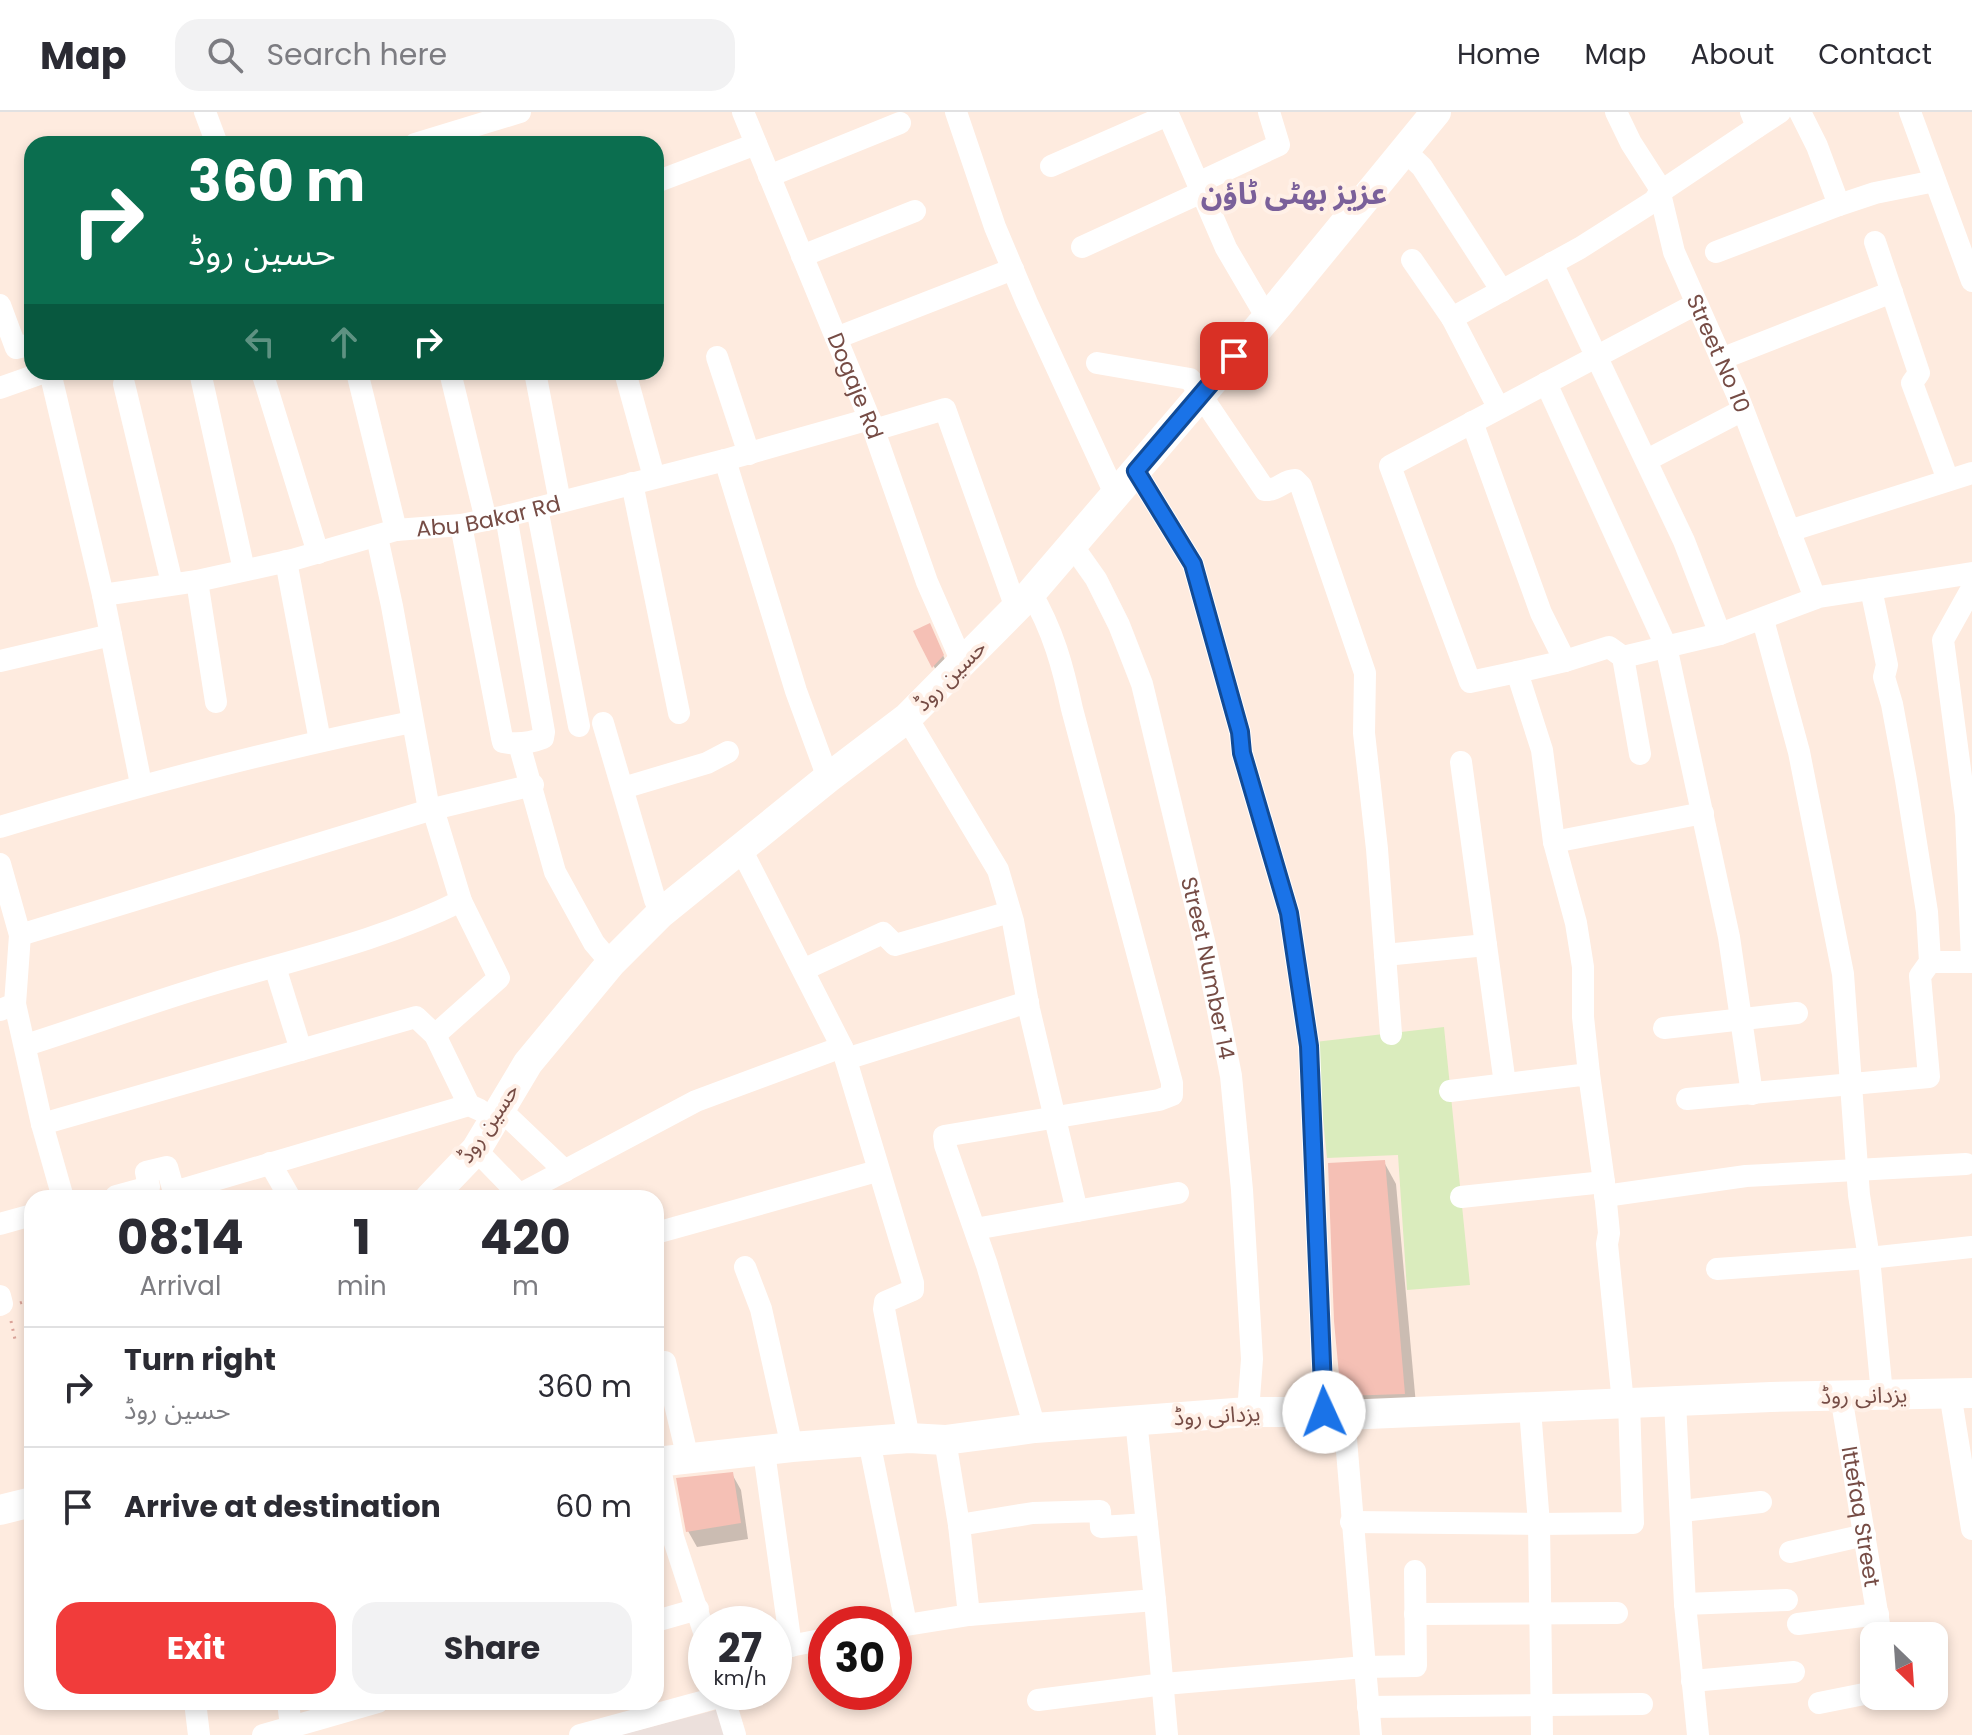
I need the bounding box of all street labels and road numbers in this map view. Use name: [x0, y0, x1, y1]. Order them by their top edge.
street label: Street No 10: [1679, 289, 1758, 417]
street label: Dogaje Rd: [820, 328, 891, 443]
street label: Abu Bakar Rd: [415, 488, 564, 544]
street label: حسین روڈ: [908, 632, 993, 718]
street label: Street Number 14: [1173, 874, 1242, 1062]
street label: حسین روڈ: [450, 1077, 527, 1169]
street label: یزدانی روڈ: [1820, 1379, 1908, 1412]
street label: یزدانی روڈ: [1173, 1398, 1261, 1433]
street label: Ittefaq Street: [1834, 1444, 1888, 1589]

